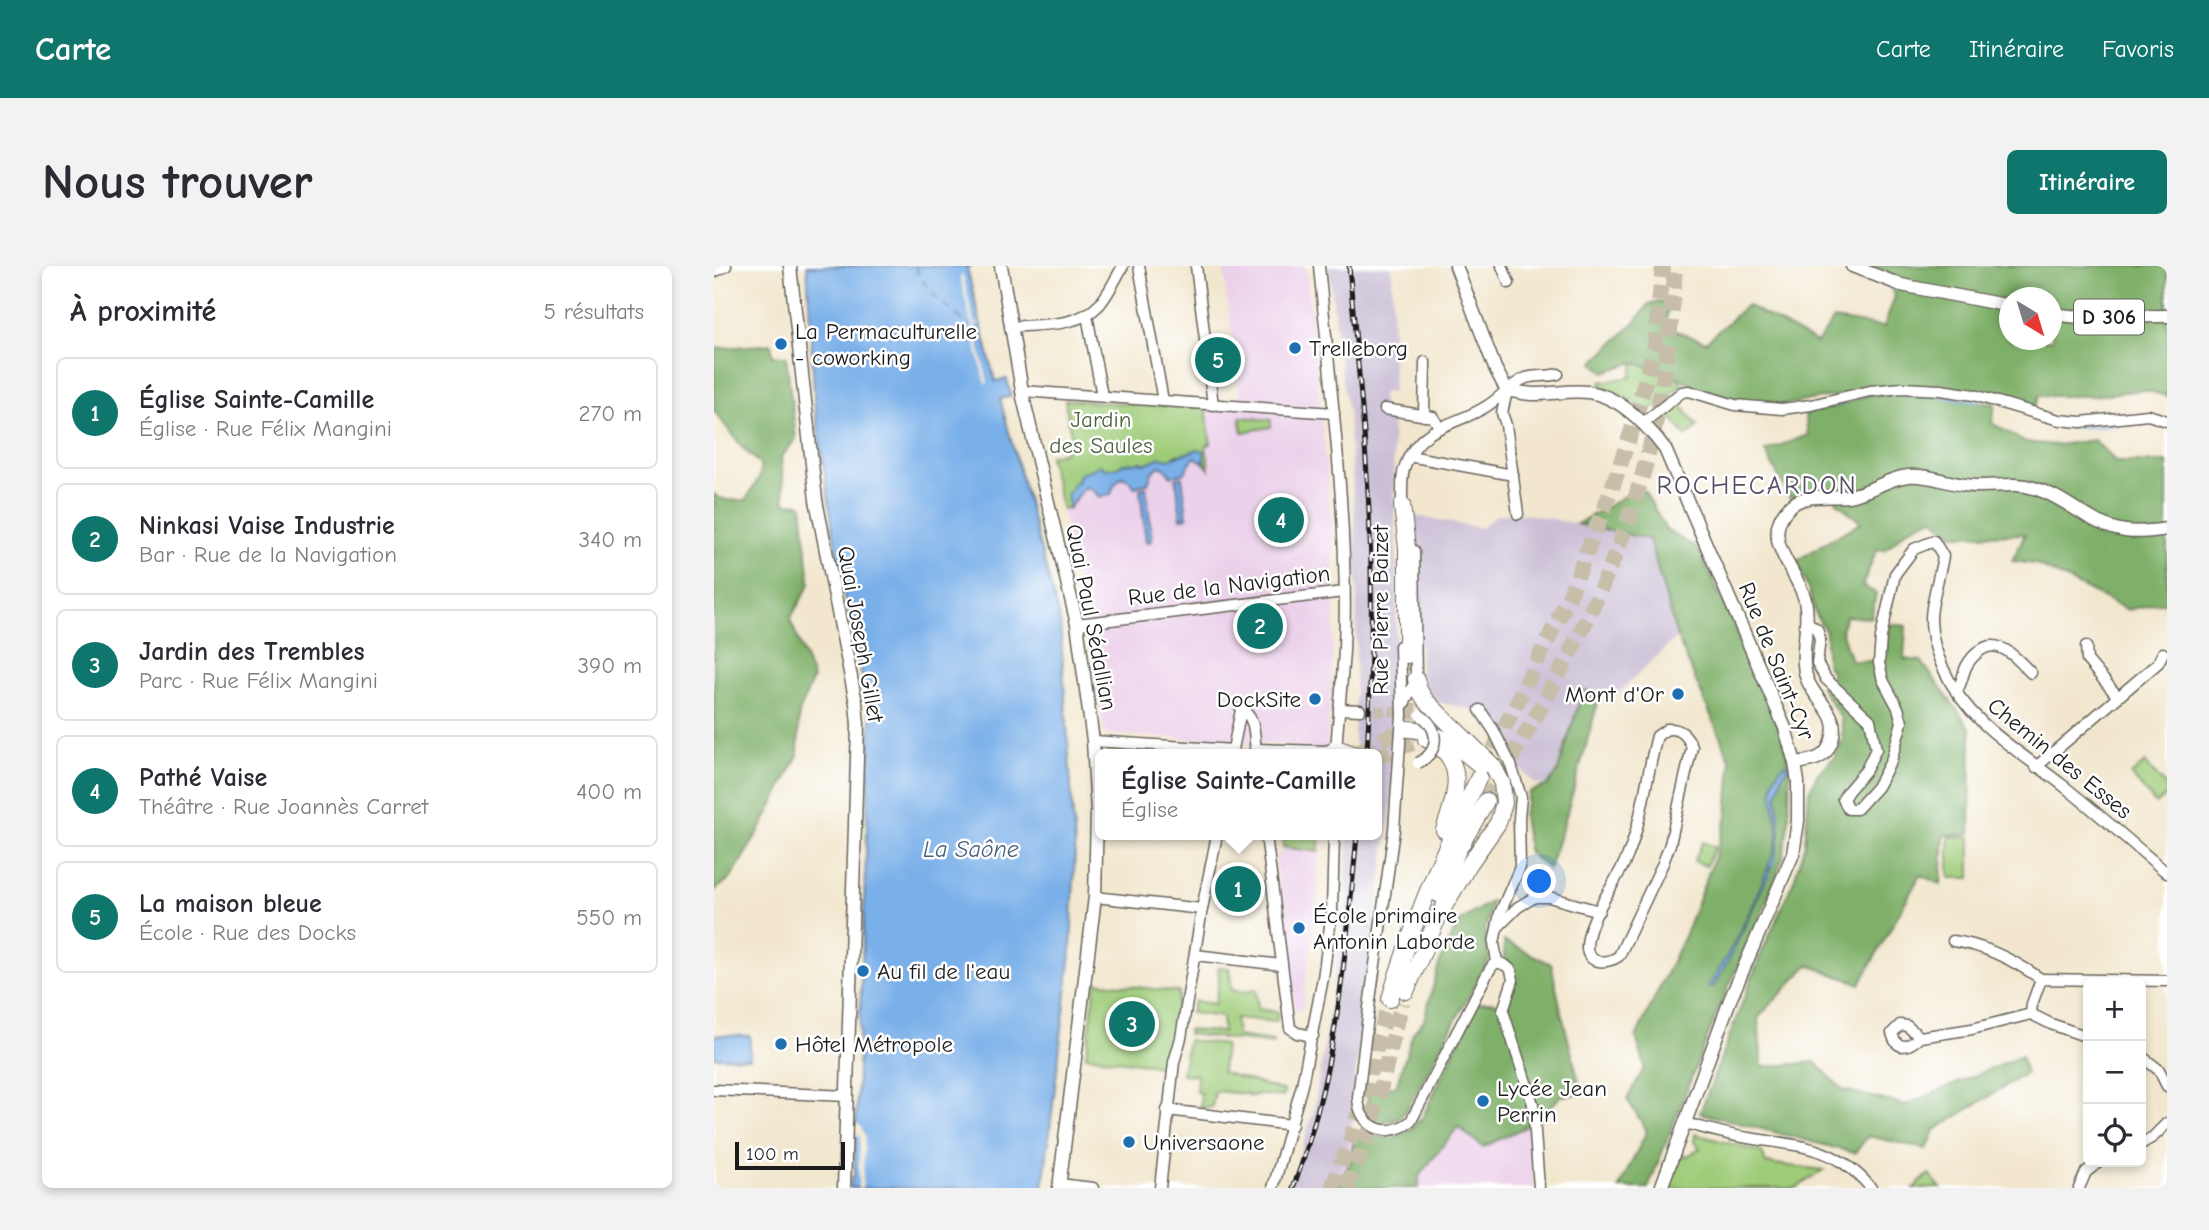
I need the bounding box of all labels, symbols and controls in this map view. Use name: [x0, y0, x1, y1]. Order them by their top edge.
text: Carte: [35, 30, 111, 68]
text: Carte: [1876, 35, 1931, 63]
text: Itinéraire: [1969, 35, 2064, 63]
text: Favoris: [2102, 35, 2174, 63]
button: Itinéraire: [2007, 150, 2167, 214]
text: Nous trouver: [42, 154, 313, 210]
north arrow: [1999, 287, 2062, 350]
text: À proximité: [70, 294, 216, 329]
text: 5 résultats: [544, 298, 644, 325]
road number: D 306: [2074, 300, 2144, 334]
place label: La Permaculturelle - coworking: [795, 318, 977, 371]
pin: 5: [1195, 334, 1241, 386]
place label: Trelleborg: [1309, 335, 1408, 362]
marker: La Permaculturelle - coworking: [773, 336, 789, 352]
marker: Trelleborg: [1287, 340, 1303, 356]
text: Église Sainte-Camille: [139, 385, 374, 415]
text: 1: [90, 400, 100, 427]
text: 270 m: [578, 400, 642, 427]
park label: Jardin des Saules: [1049, 406, 1153, 459]
text: Église · Rue Félix Mangini: [139, 415, 392, 442]
district label: ROCHECARDON: [1656, 471, 1858, 501]
pin: 4: [1258, 494, 1304, 546]
text: Ninkasi Vaise Industrie: [139, 511, 395, 541]
street label: Quai Paul Sédallian: [1060, 522, 1123, 713]
street label: Rue Pierre Baizet: [1367, 523, 1394, 695]
text: 2: [89, 526, 101, 553]
text: 340 m: [579, 526, 642, 553]
text: Bar · Rue de la Navigation: [139, 541, 397, 568]
street label: Quai Joseph Gillet: [832, 544, 890, 726]
street label: Rue de la Navigation: [1127, 560, 1332, 611]
street label: Rue de Saint-Cyr: [1733, 578, 1821, 745]
pin: 2: [1237, 600, 1283, 652]
text: Jardin des Trembles: [139, 637, 364, 667]
text: 3: [89, 652, 101, 679]
text: 390 m: [577, 652, 642, 679]
text: Parc · Rue Félix Mangini: [139, 667, 378, 694]
place label: Mont d'Or: [1565, 681, 1665, 708]
place label: DockSite: [1217, 686, 1301, 713]
marker: Mont d'Or: [1670, 686, 1686, 702]
marker: DockSite: [1307, 691, 1323, 707]
street label: Chemin des Esses: [1982, 692, 2137, 825]
popup: [1095, 749, 1382, 840]
text: Pathé Vaise: [139, 763, 267, 793]
text: Église Sainte-Camille: [1121, 766, 1356, 796]
text: 4: [90, 778, 100, 805]
text: 400 m: [576, 778, 642, 805]
text: Théâtre · Rue Joannès Carret: [139, 793, 428, 820]
text: Église: [1121, 796, 1178, 823]
water label: La Saône: [923, 835, 1019, 863]
pin: 1: [1215, 863, 1261, 915]
your location: [1522, 864, 1556, 898]
text: La maison bleue: [139, 889, 322, 919]
place label: École primaire Antonin Laborde: [1313, 902, 1475, 955]
text: 5: [89, 904, 101, 931]
text: 550 m: [576, 904, 642, 931]
text: École · Rue des Docks: [139, 919, 356, 946]
marker: École primaire Antonin Laborde: [1291, 920, 1307, 936]
place label: Au fil de l'eau: [877, 958, 1010, 985]
marker: Au fil de l'eau: [855, 963, 871, 979]
map controls: [2083, 978, 2146, 1167]
button: +: [2083, 978, 2146, 1041]
pin: 3: [1109, 998, 1155, 1050]
place label: Hôtel Métropole: [795, 1031, 953, 1058]
marker: Hôtel Métropole: [773, 1036, 789, 1052]
button: −: [2083, 1041, 2146, 1104]
place label: Lycée Jean Perrin: [1497, 1075, 1607, 1128]
marker: Lycée Jean Perrin: [1475, 1093, 1491, 1109]
button: locate: [2083, 1104, 2146, 1167]
place label: Universaone: [1143, 1129, 1264, 1156]
marker: Universaone: [1121, 1134, 1137, 1150]
scale bar: [735, 1139, 845, 1171]
text: 100 m: [746, 1143, 799, 1165]

